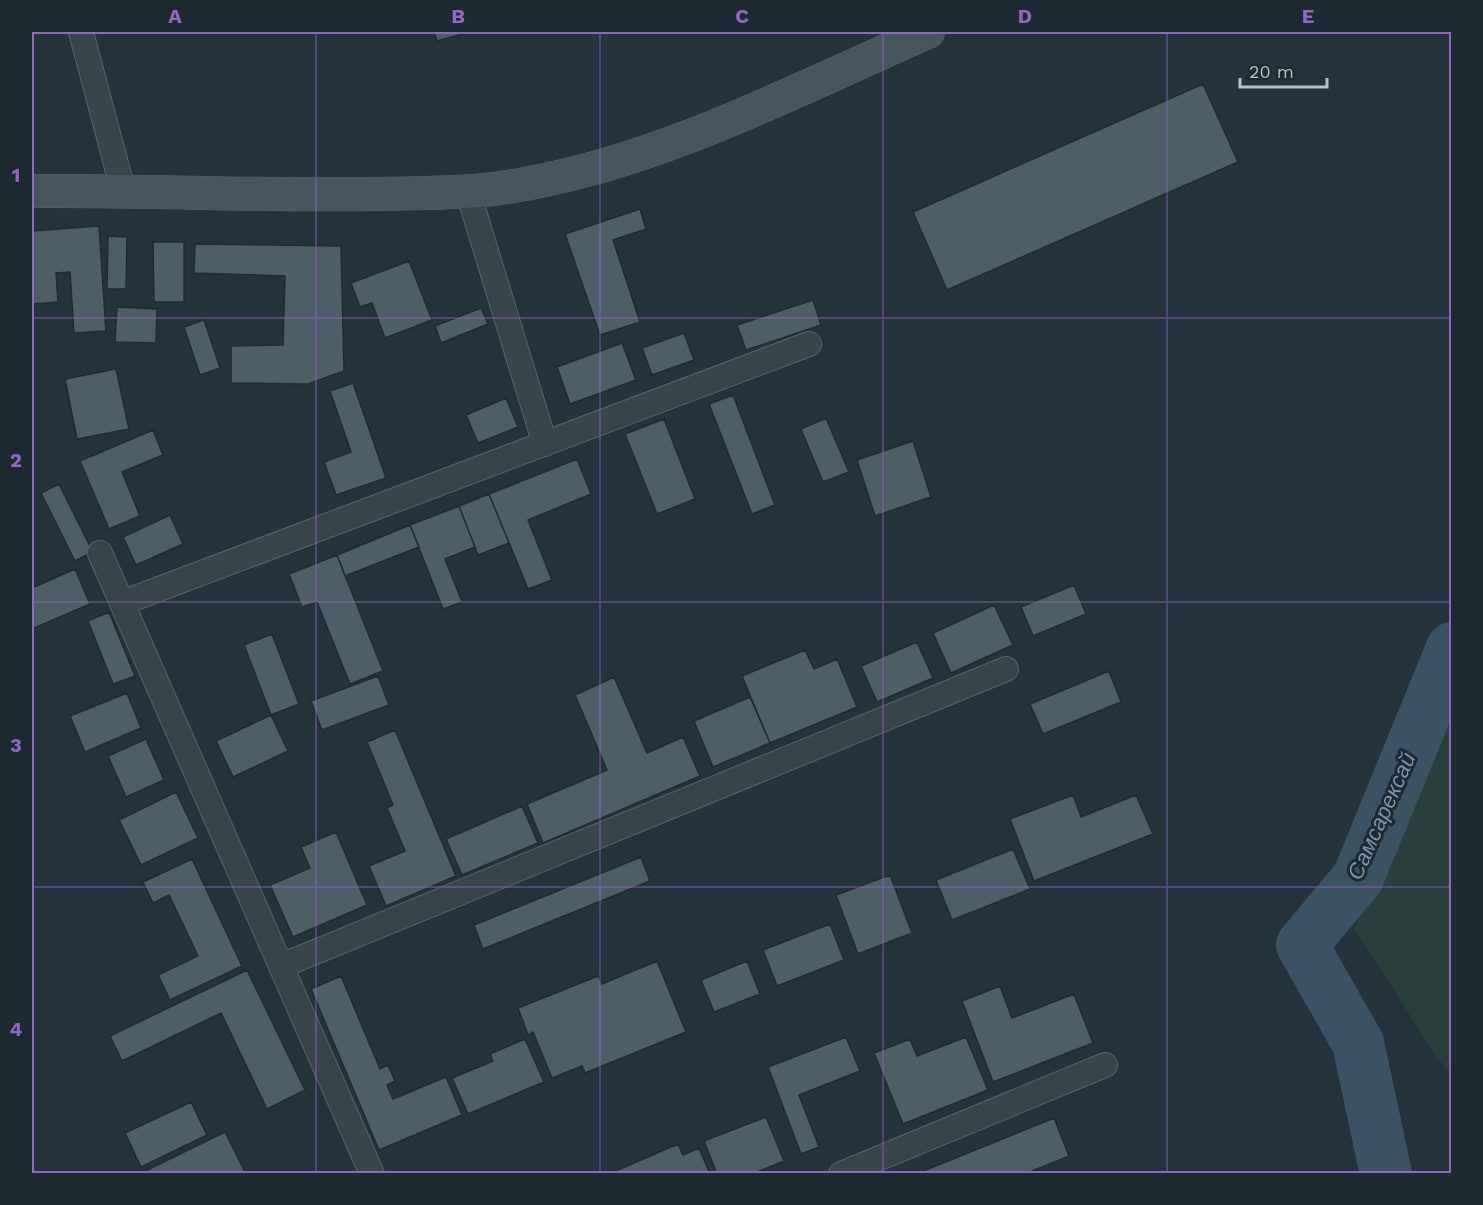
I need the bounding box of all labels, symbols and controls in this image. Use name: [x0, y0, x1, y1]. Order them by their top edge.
text: A: [168, 4, 182, 28]
text: B: [451, 4, 465, 28]
text: C: [735, 4, 749, 28]
text: D: [1018, 4, 1032, 28]
text: E: [1302, 4, 1314, 28]
scale bar: [1240, 51, 1327, 89]
text: 20 m: [1249, 61, 1294, 82]
text: 1: [12, 163, 20, 187]
text: 2: [10, 448, 22, 472]
text: 3: [10, 733, 22, 757]
water label: Самсарексай: [1342, 749, 1421, 884]
text: 4: [10, 1017, 23, 1041]

